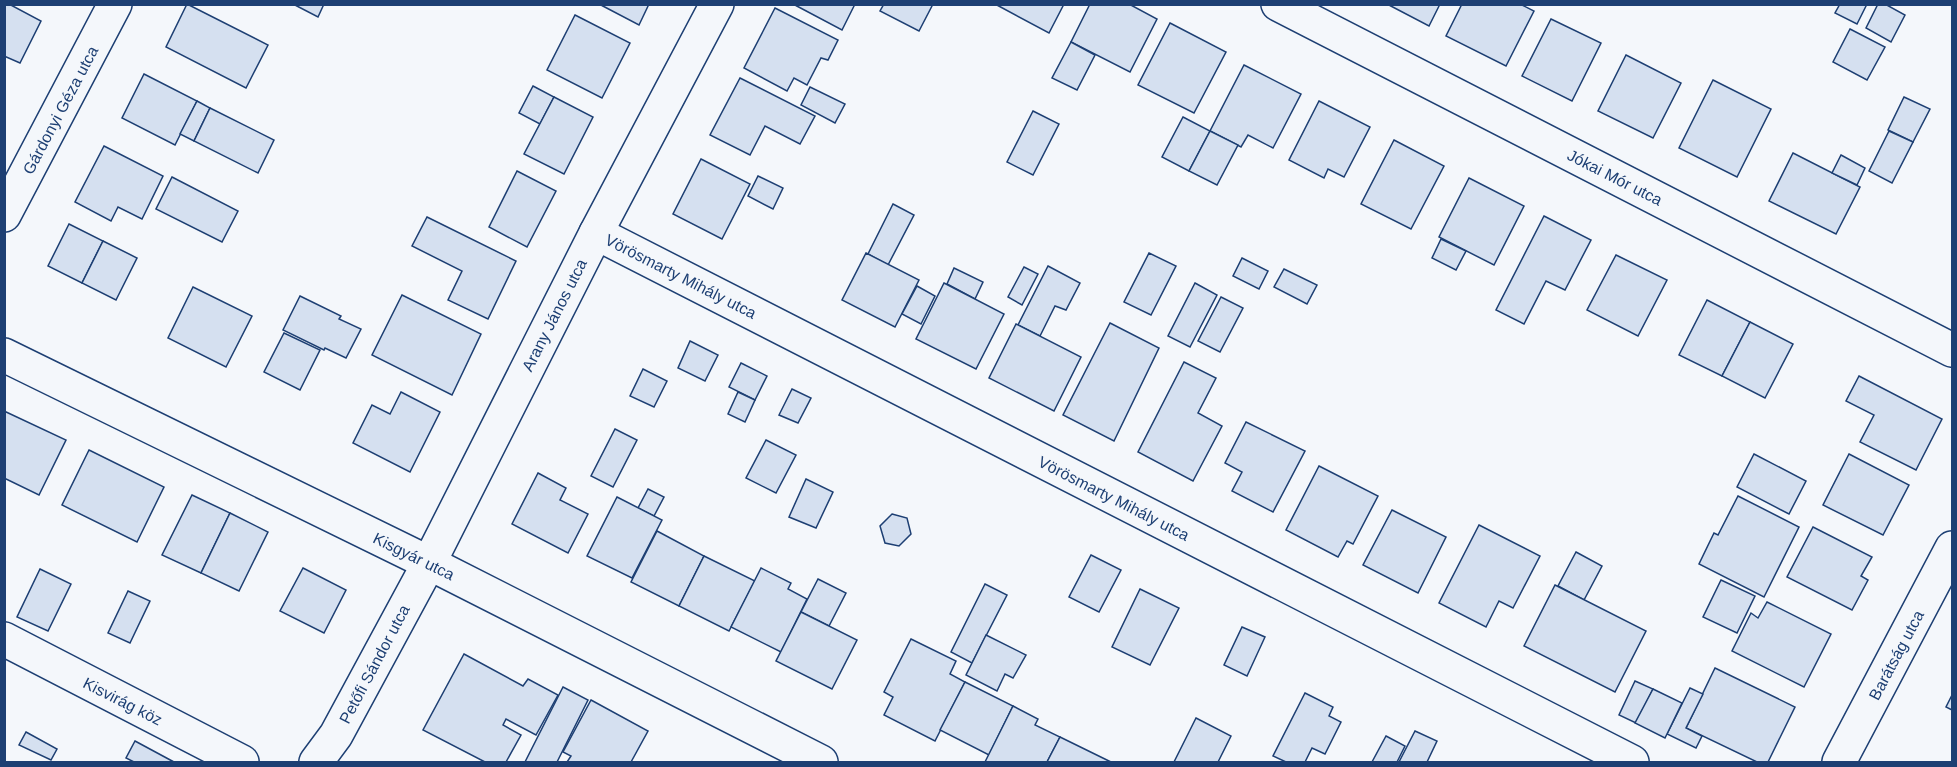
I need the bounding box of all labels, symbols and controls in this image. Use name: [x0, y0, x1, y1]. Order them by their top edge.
street label: Gárdonyi Géza utca: [20, 43, 101, 177]
street label: Jókai Mór utca: [1565, 146, 1665, 209]
street label: Vörösmarty Mihály utca: [602, 231, 759, 322]
street label: Arany János utca: [519, 256, 590, 374]
street label: Vörösmarty Mihály utca: [1035, 453, 1192, 544]
street label: Kisgyár utca: [370, 530, 457, 583]
street label: Petőfi Sándor utca: [336, 602, 413, 726]
street label: Barátság utca: [1866, 608, 1927, 703]
street label: Kisvirág köz: [80, 674, 165, 729]

